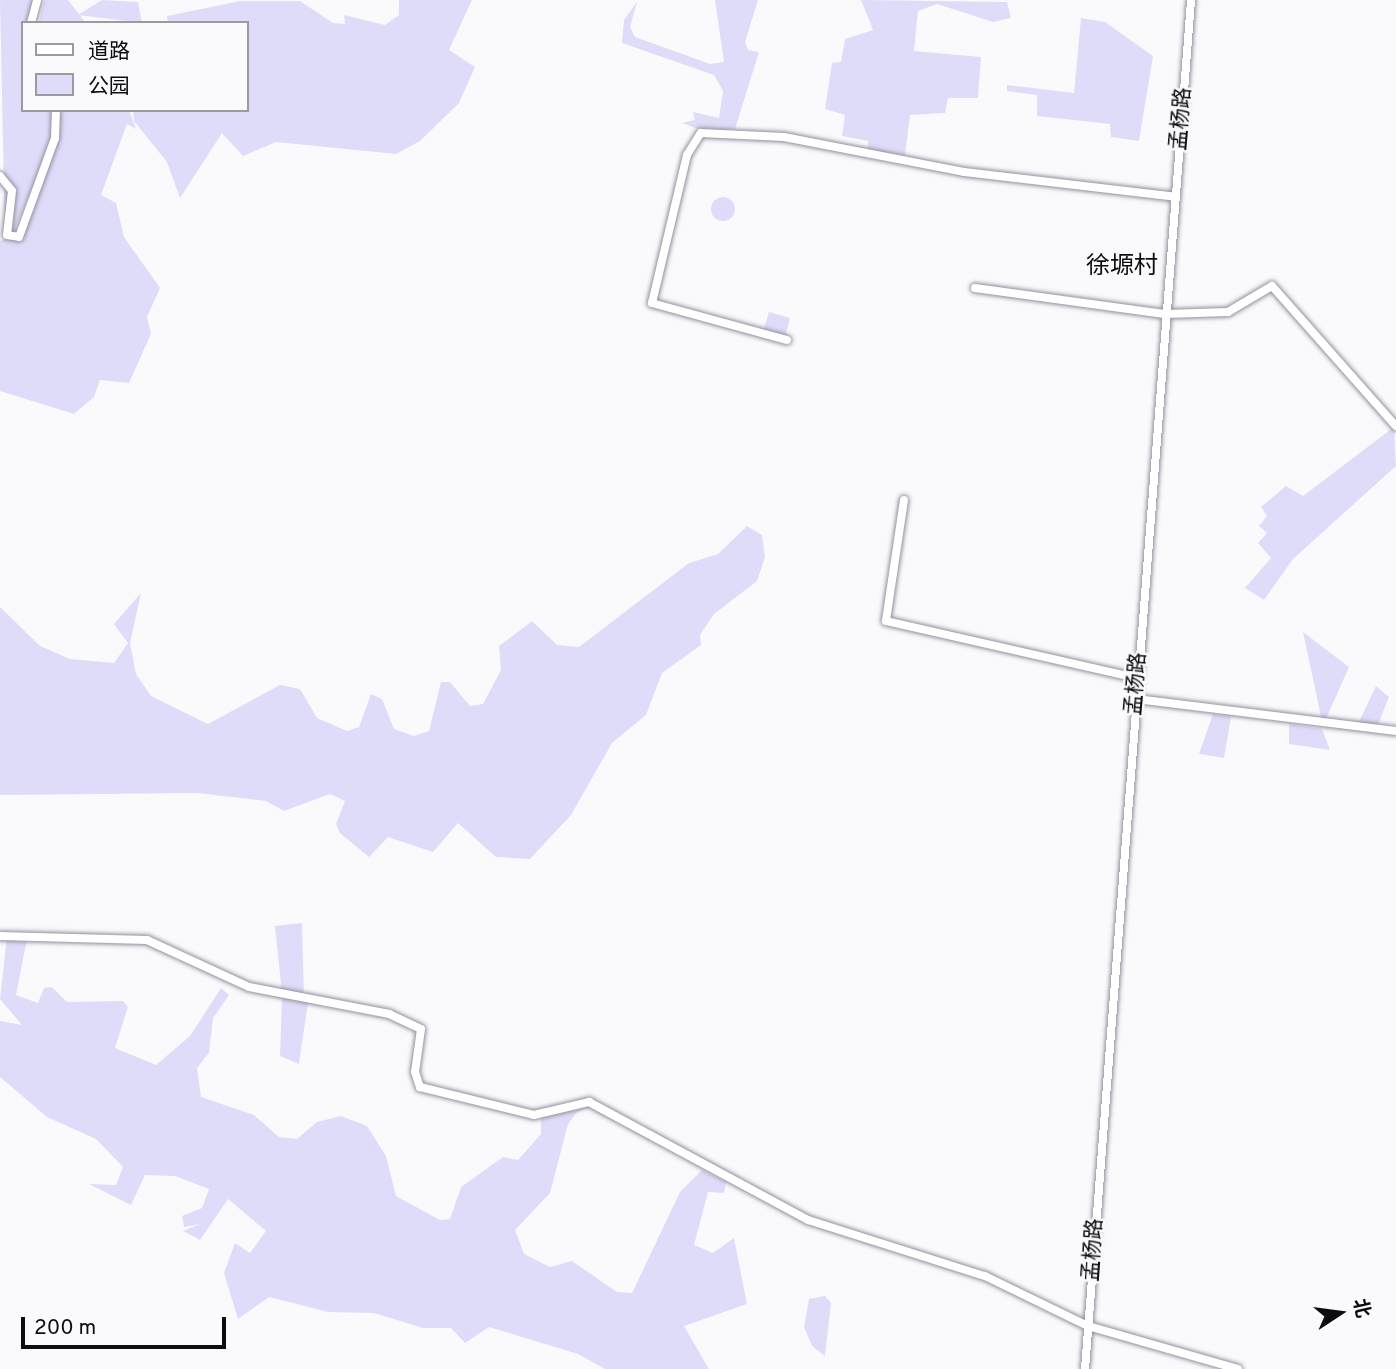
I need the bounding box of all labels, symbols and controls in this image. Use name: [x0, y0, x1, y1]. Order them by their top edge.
legend: [21, 21, 248, 112]
text: 道路: [88, 39, 130, 66]
text: 公园: [88, 74, 130, 101]
street label: 孟杨路: [1167, 87, 1197, 151]
district label: 徐塬村: [1086, 254, 1158, 282]
street label: 孟杨路: [1122, 652, 1152, 716]
street label: 孟杨路: [1079, 1218, 1109, 1282]
north arrow: [1305, 1278, 1375, 1348]
text: 北: [1347, 1296, 1374, 1320]
scale bar: [24, 1302, 229, 1346]
text: 200 m: [34, 1315, 96, 1342]

